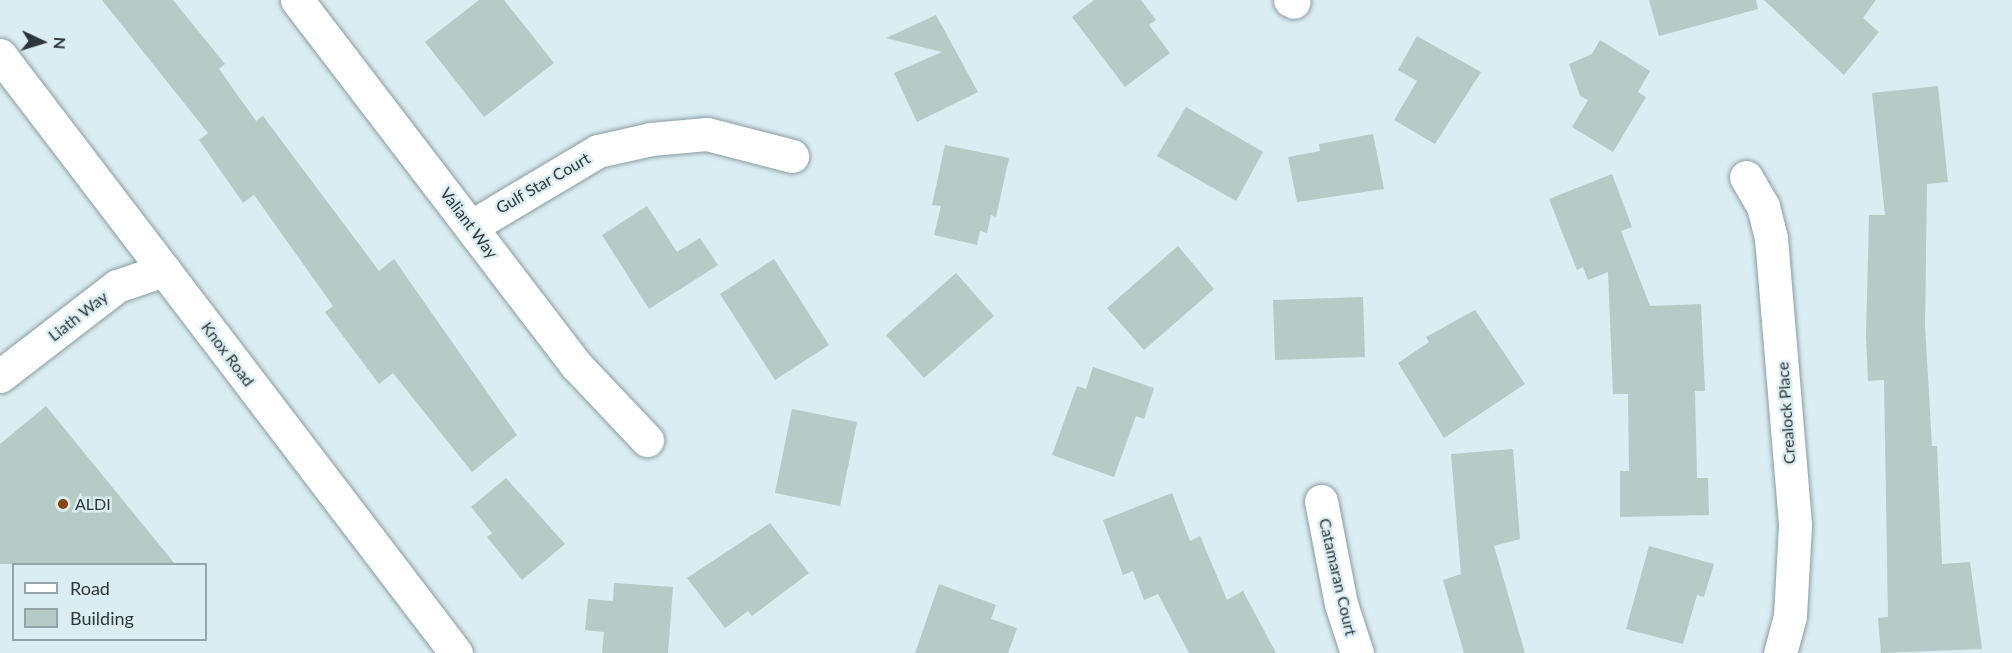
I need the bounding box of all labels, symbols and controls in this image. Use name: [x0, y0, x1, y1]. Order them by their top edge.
north arrow: [12, 12, 72, 72]
text: N: [51, 36, 70, 50]
street label: Gulf Star Court: [492, 148, 594, 218]
street label: Valiant Way: [436, 184, 502, 262]
street label: Liath Way: [44, 287, 112, 345]
street label: Knox Road: [198, 318, 258, 390]
street label: Crealock Place: [1773, 361, 1799, 465]
place label: ALDI: [75, 494, 111, 514]
marker: ALDI: [56, 497, 70, 511]
street label: Catamaran Court: [1315, 516, 1361, 638]
legend: [12, 563, 207, 641]
text: Road: [70, 577, 110, 599]
text: Building: [70, 607, 134, 629]

